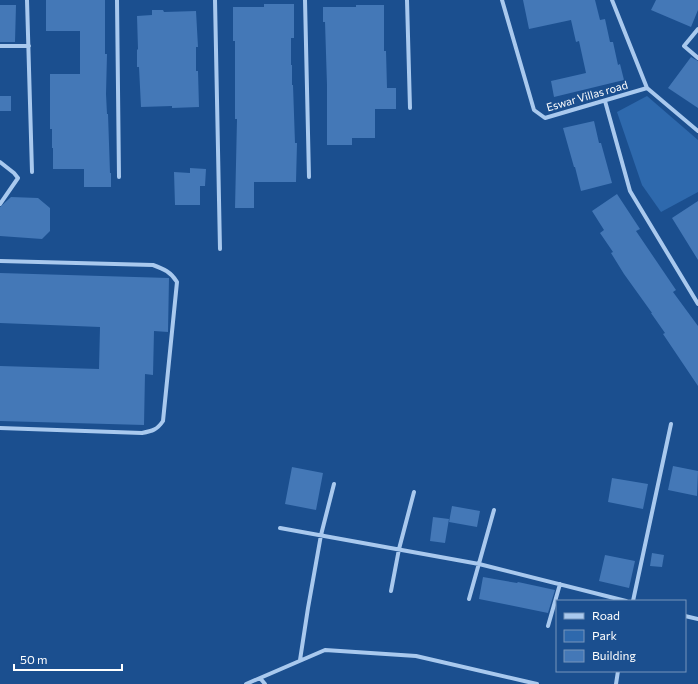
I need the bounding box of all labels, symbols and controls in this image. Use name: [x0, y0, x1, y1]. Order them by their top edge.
street label: Eswar Villas road: [545, 78, 629, 113]
legend: [556, 600, 686, 672]
text: Road: [592, 608, 620, 622]
text: Park: [592, 628, 618, 642]
scale bar: [14, 646, 122, 672]
text: Building: [592, 648, 636, 662]
text: 50 m: [20, 652, 48, 666]

